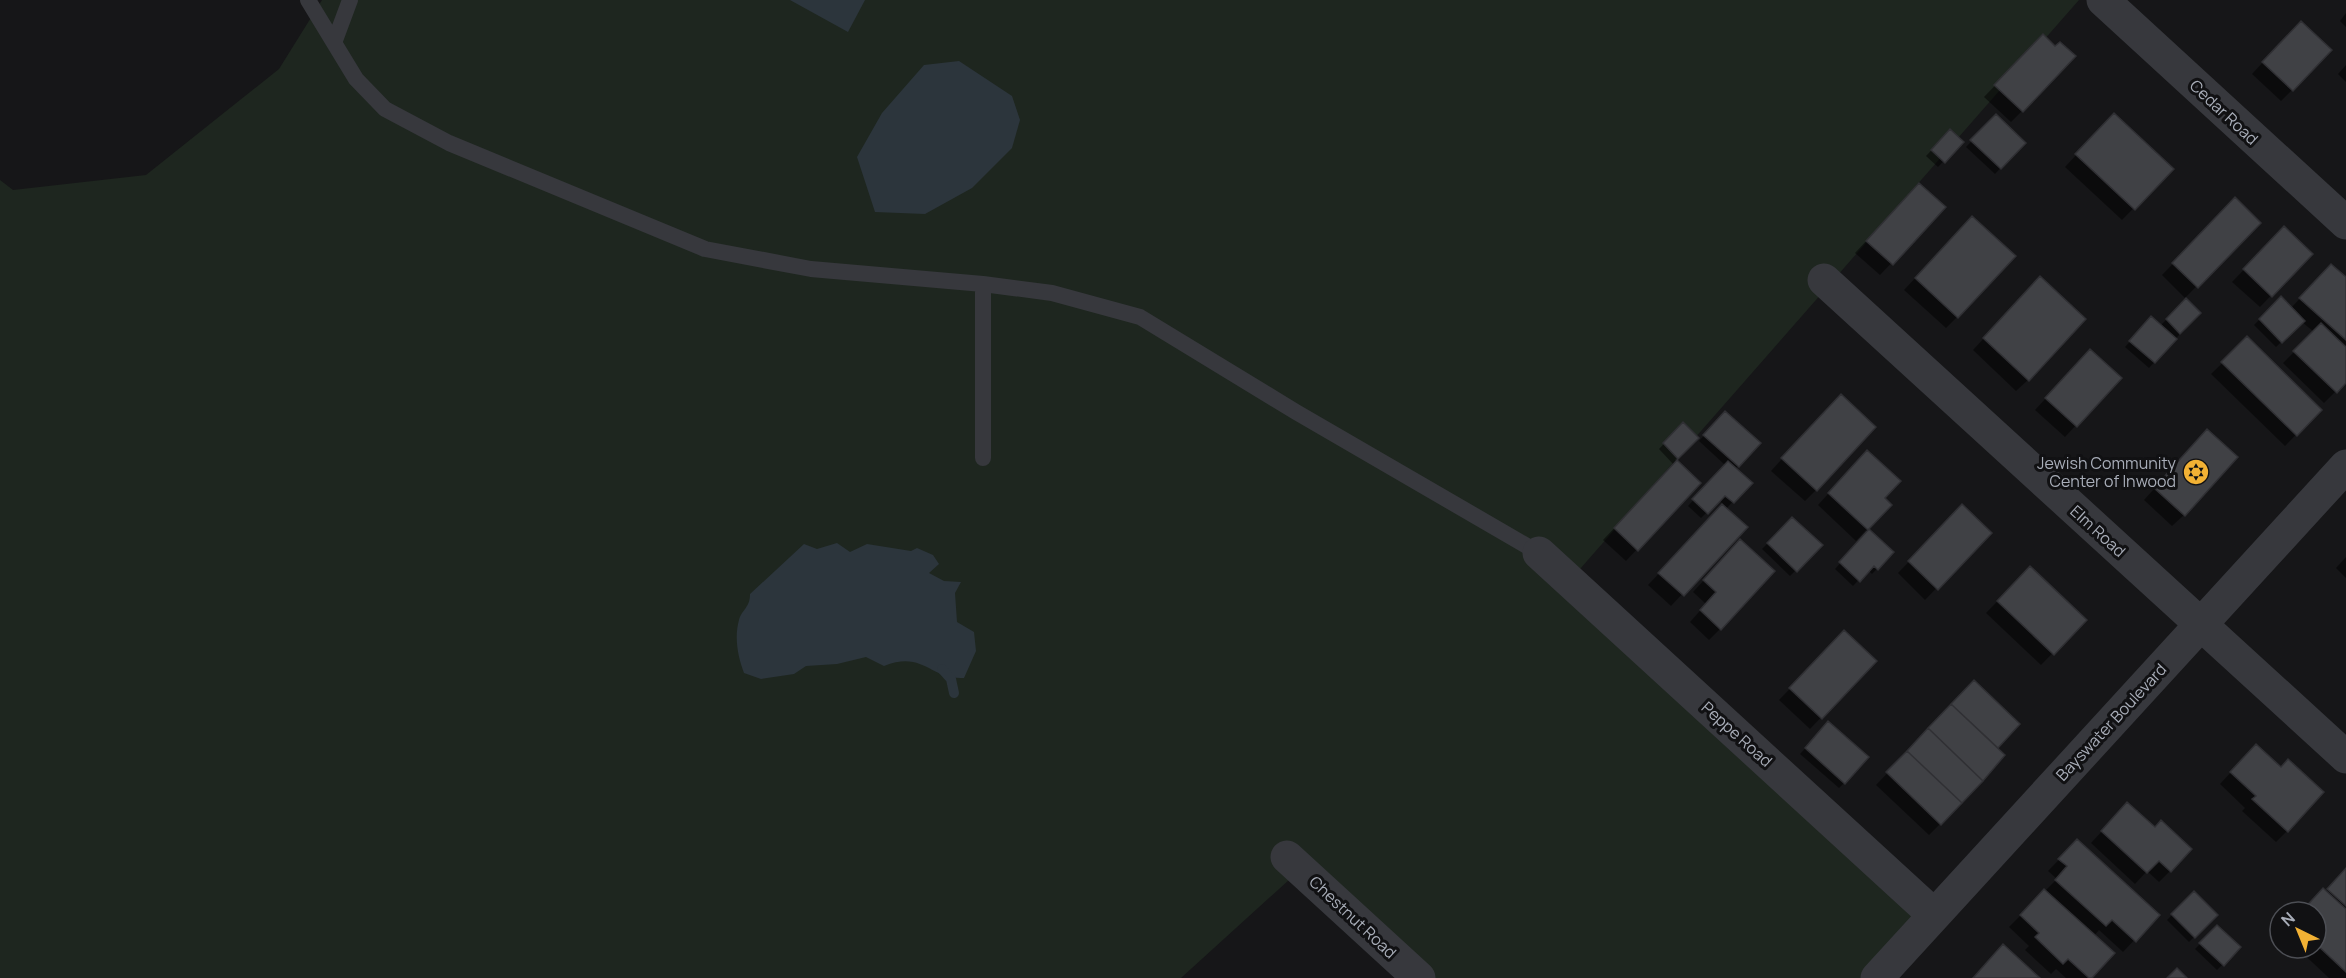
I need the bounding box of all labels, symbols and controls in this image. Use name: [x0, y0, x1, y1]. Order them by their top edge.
street label: Cedar Road: [2185, 75, 2263, 149]
place label: Jewish Community Center of Inwood: [2037, 452, 2177, 492]
synagogue icon: Jewish Community Center of Inwood: [2181, 457, 2211, 487]
street label: Elm Road: [2066, 500, 2130, 562]
street label: Bayswater Boulevard: [2051, 659, 2171, 785]
street label: Peppe Road: [1697, 696, 1777, 772]
street label: Chestnut Road: [1305, 871, 1401, 963]
north arrow: [2268, 900, 2328, 960]
text: N: [2276, 907, 2299, 931]

